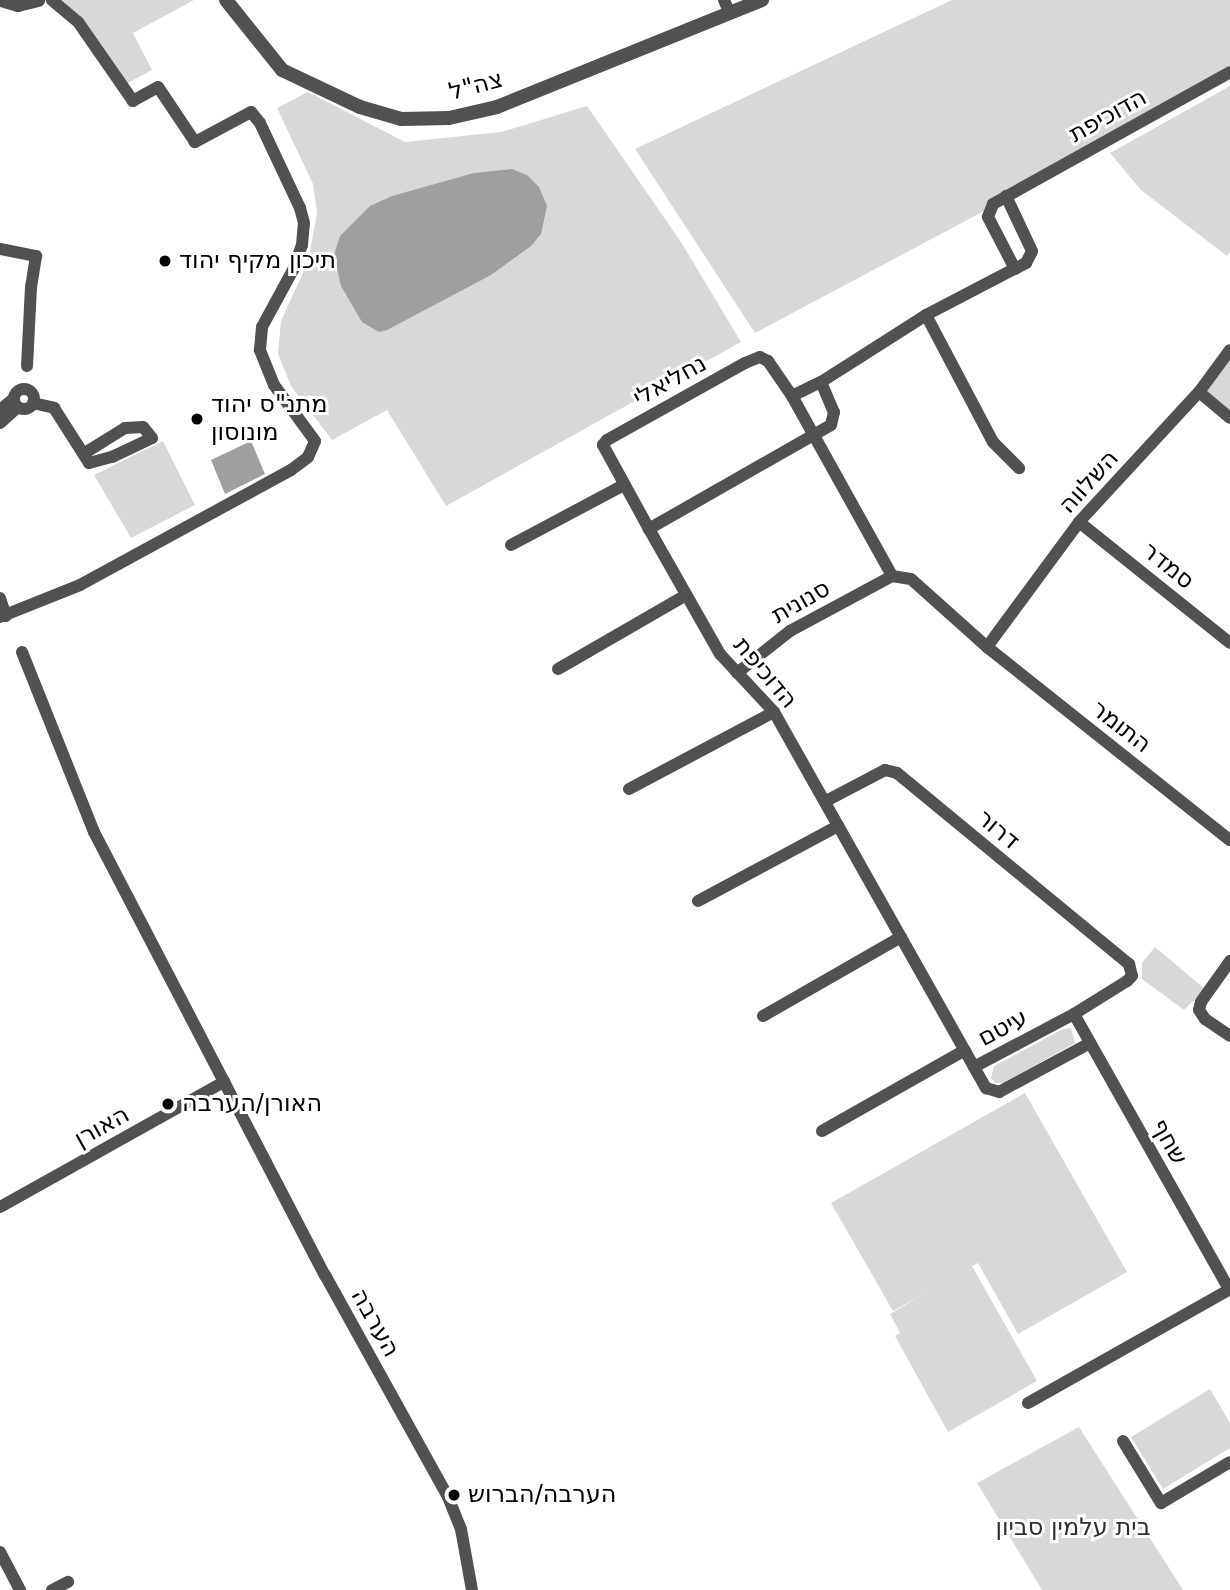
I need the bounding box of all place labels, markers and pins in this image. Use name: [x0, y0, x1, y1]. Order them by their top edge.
place label: תיכון מקיף יהוד: [179, 247, 336, 275]
marker: תיכון מקיף יהוד: [157, 253, 173, 269]
place label: מתנ"ס יהוד מונוסון: [211, 391, 328, 447]
marker: מתנ"ס יהוד מונוסון: [189, 411, 205, 427]
place label: האורן/הערבה: [182, 1090, 322, 1118]
marker: האורן/הערבה: [160, 1096, 176, 1112]
place label: הערבה/הברוש: [468, 1481, 617, 1509]
marker: הערבה/הברוש: [446, 1487, 462, 1503]

